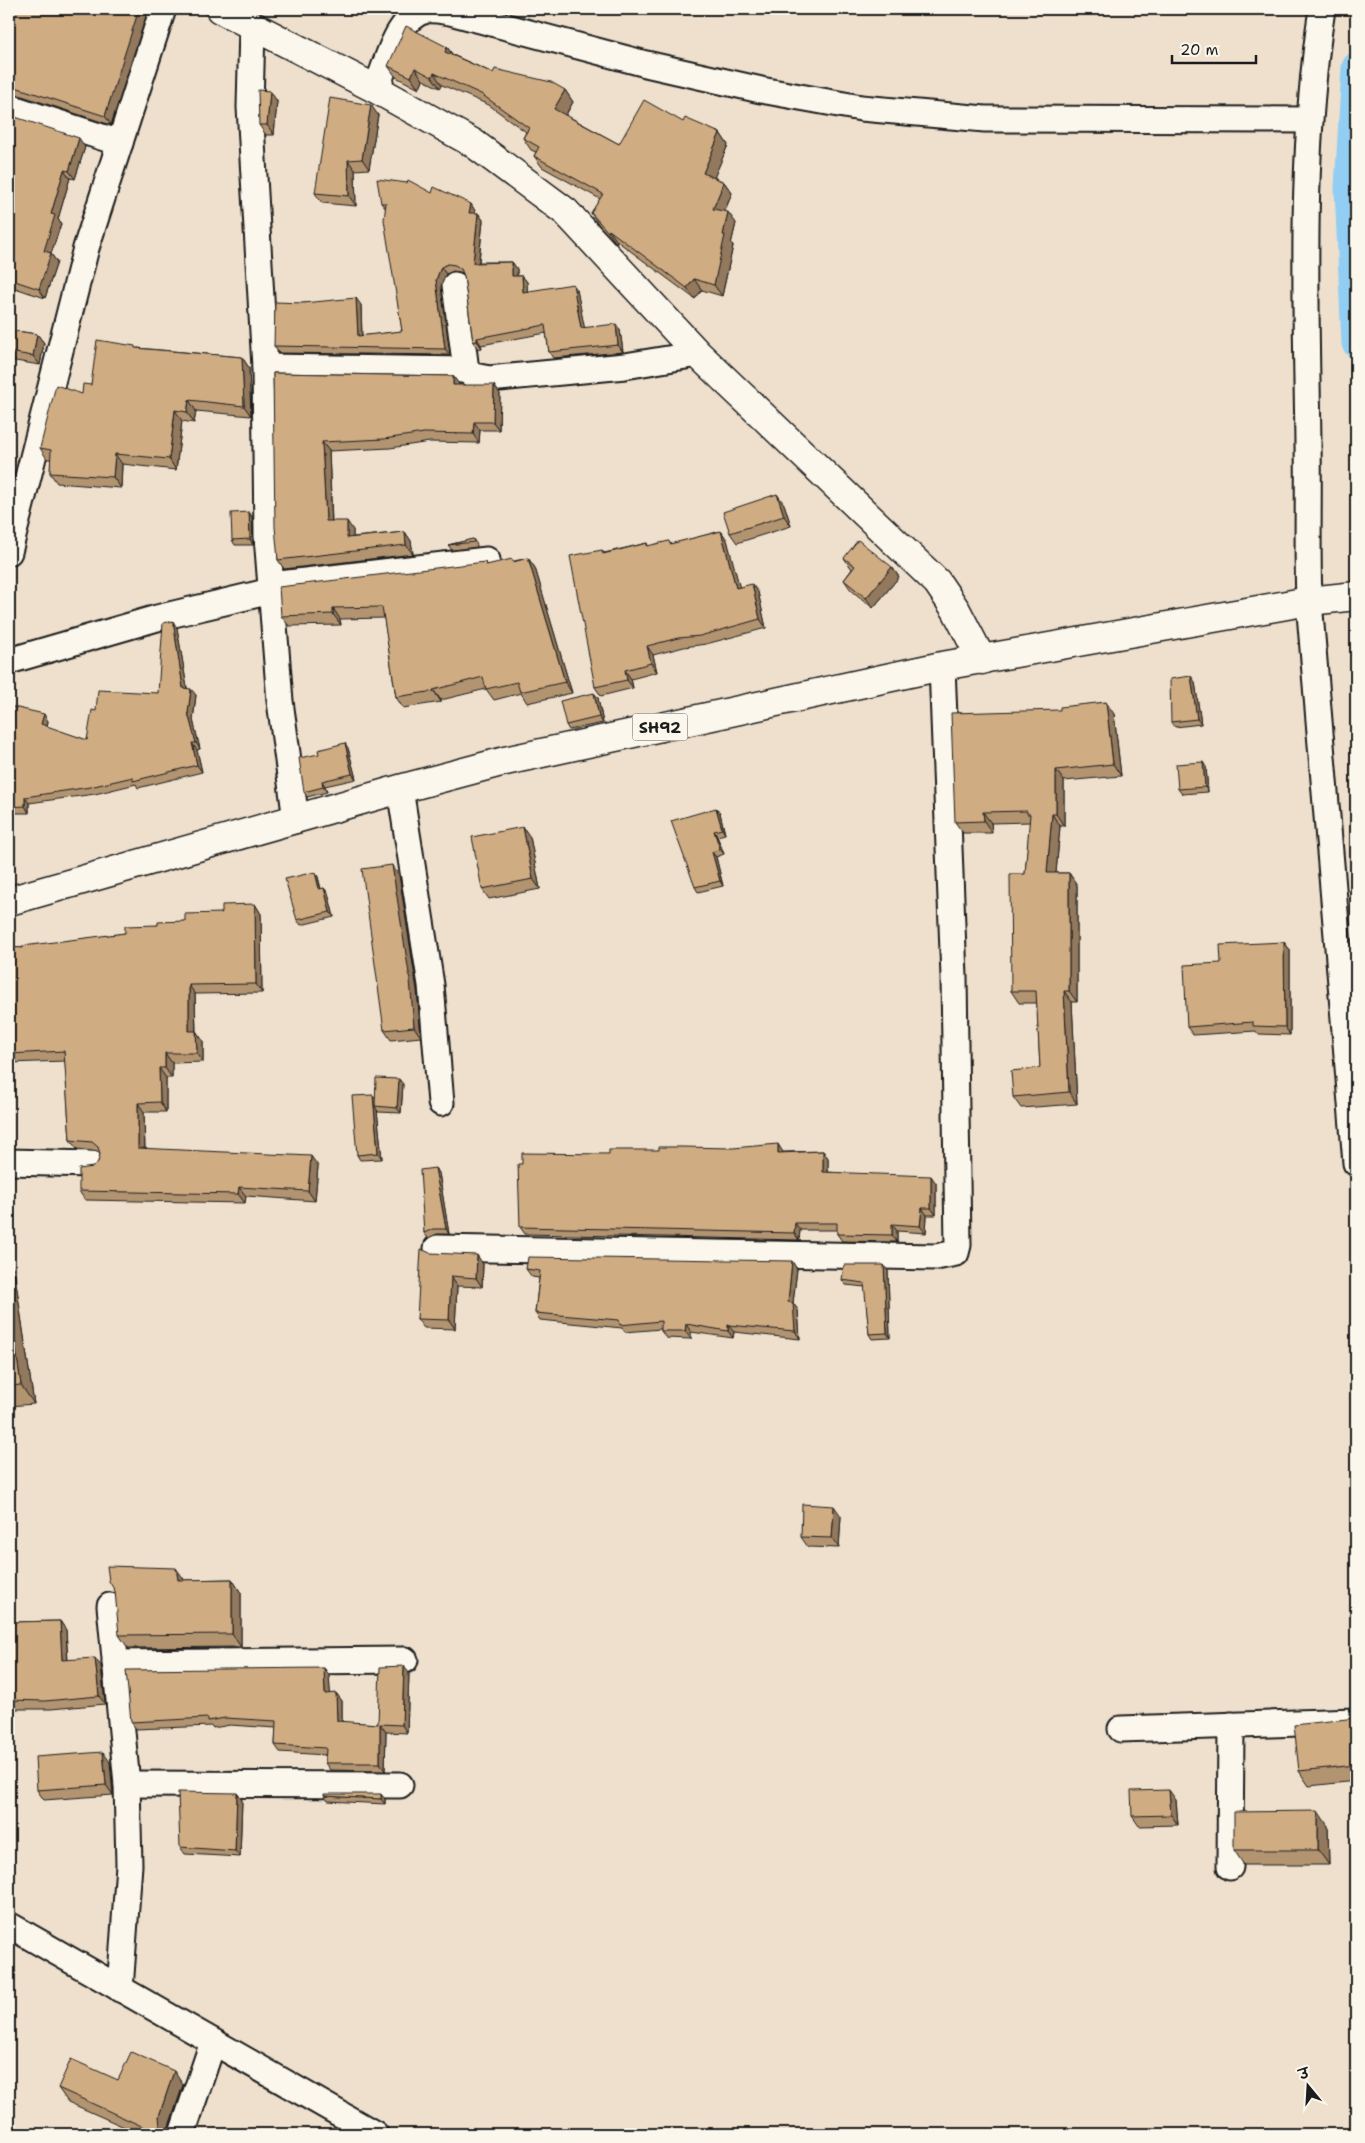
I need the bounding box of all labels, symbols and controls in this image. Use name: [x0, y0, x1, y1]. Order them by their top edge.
scale bar: [1172, 32, 1256, 64]
text: 20 m: [1180, 40, 1219, 60]
road number: SH92: [632, 714, 688, 740]
north arrow: [1282, 2060, 1332, 2110]
text: उ: [1295, 2063, 1313, 2084]

